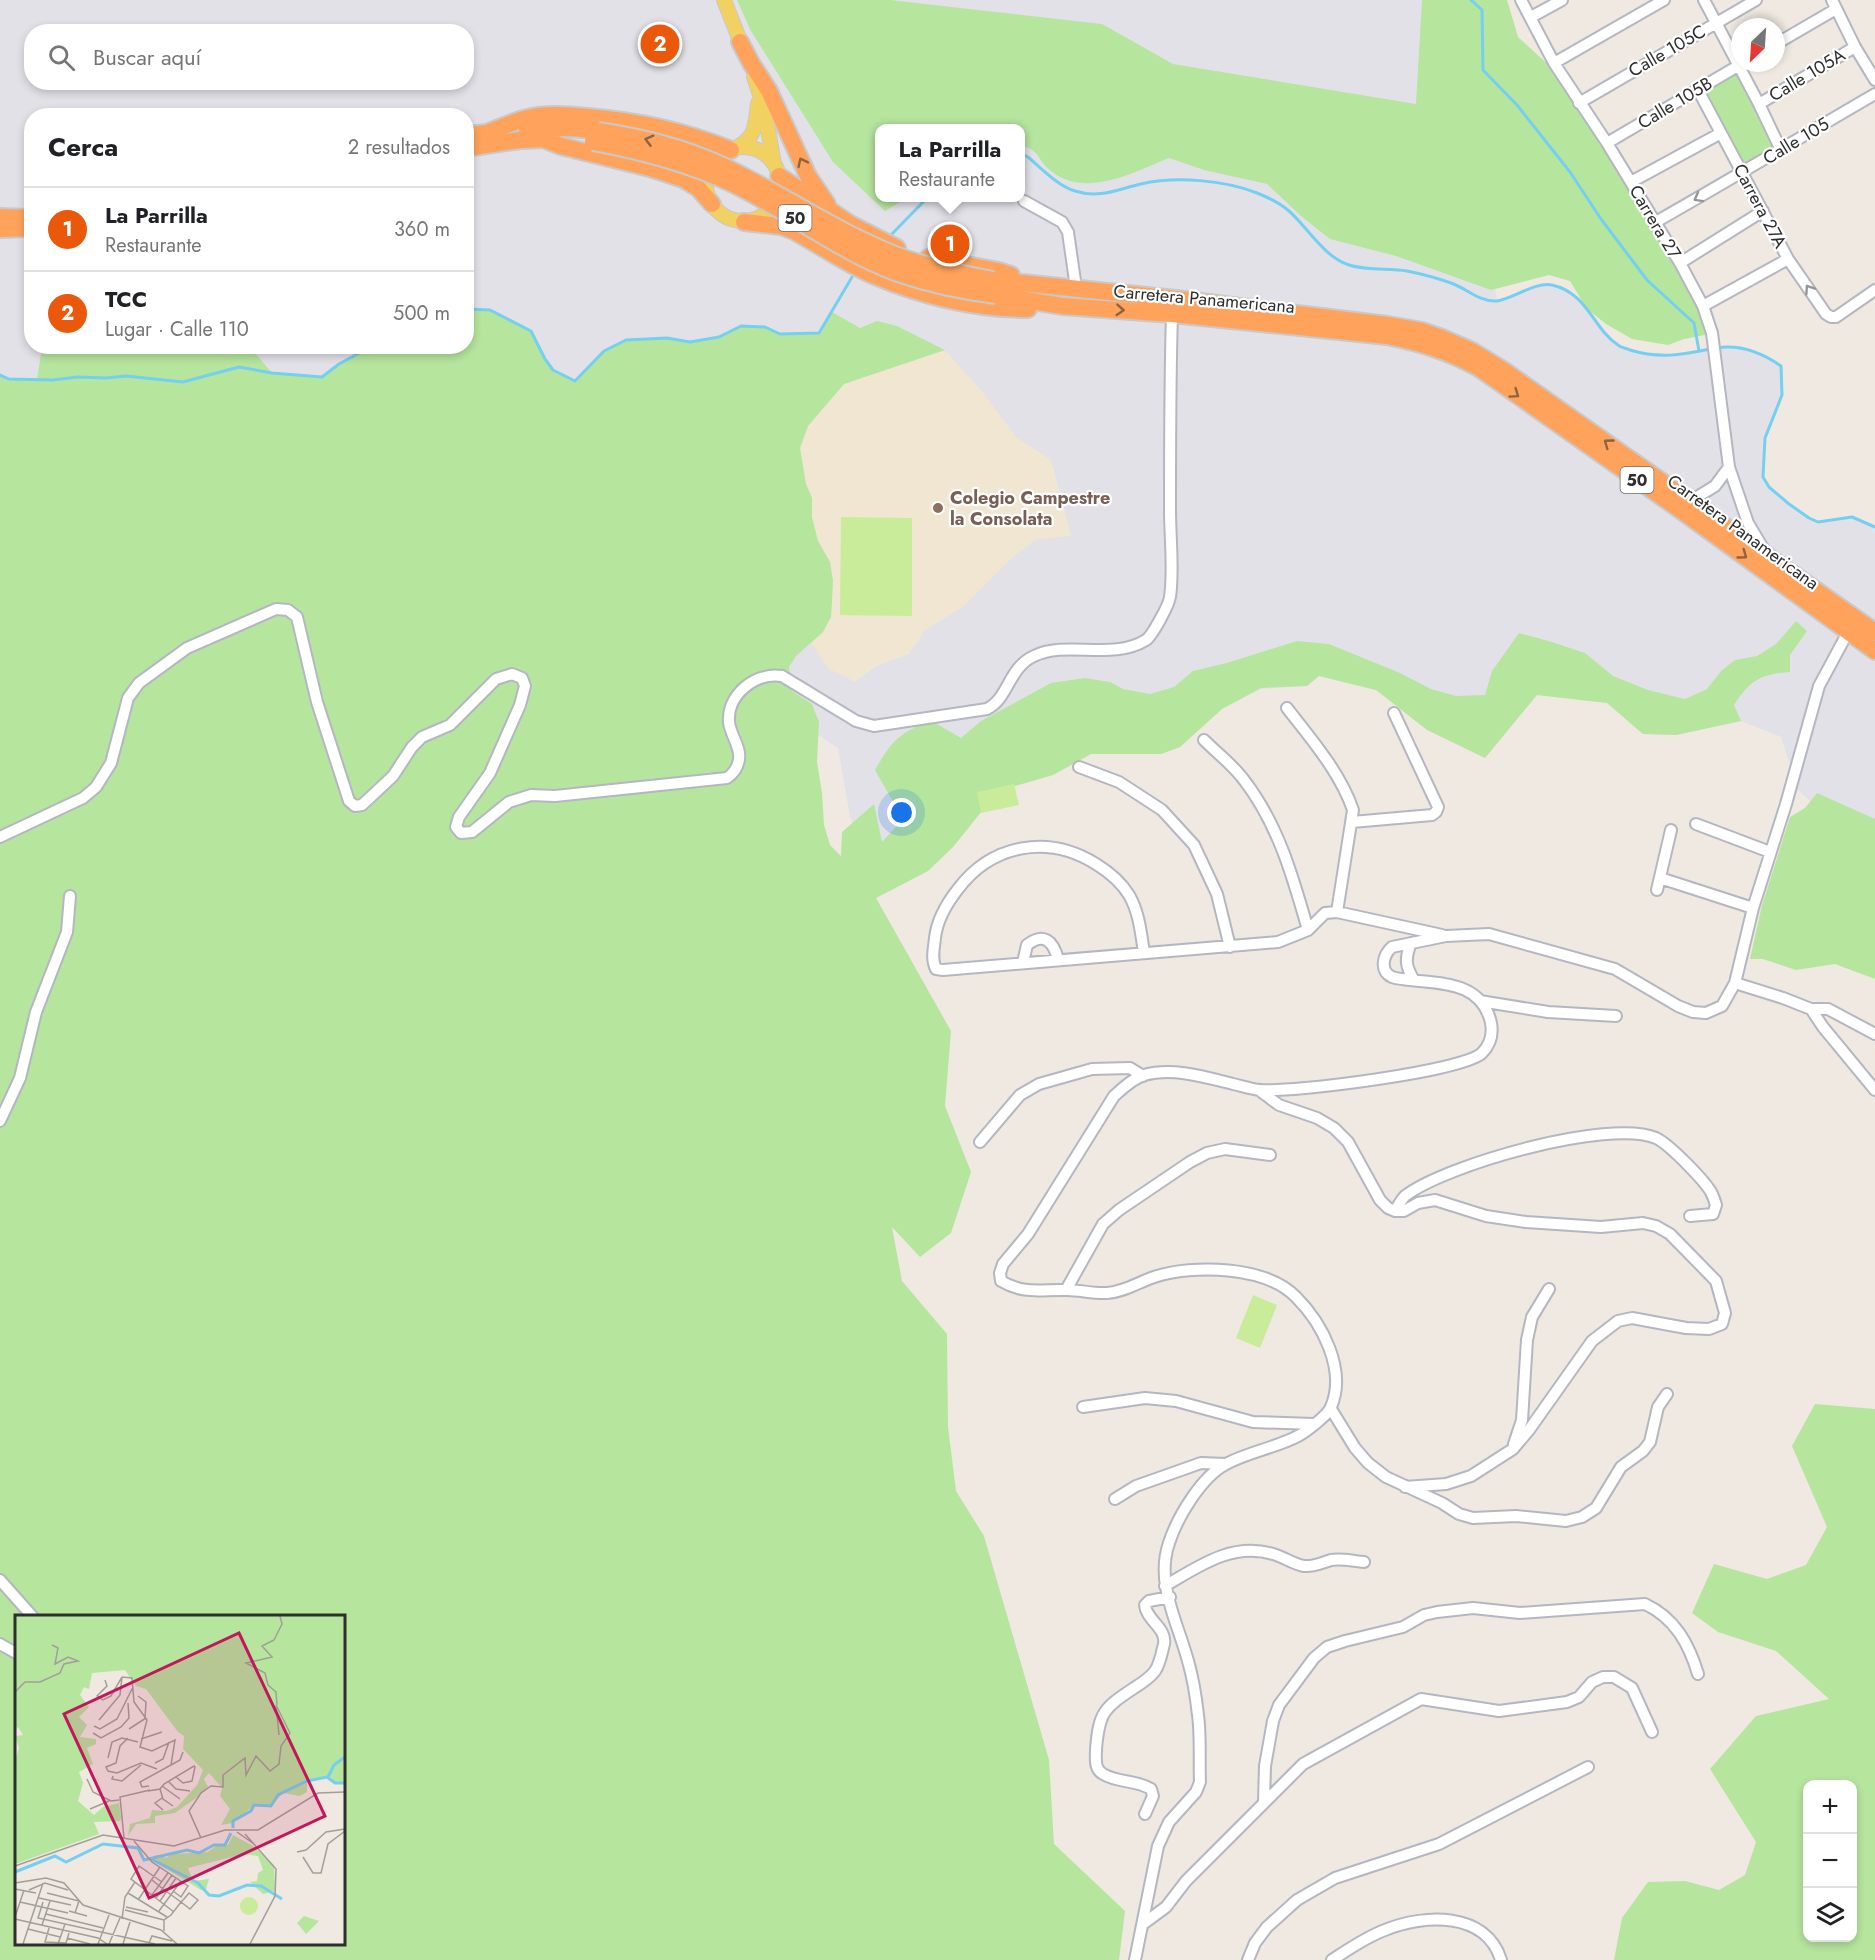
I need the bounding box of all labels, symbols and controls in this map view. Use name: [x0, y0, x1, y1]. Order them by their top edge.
street label: Calle 105C: [1624, 18, 1710, 84]
north arrow: [1731, 18, 1785, 72]
pin: 2: [640, 22, 680, 66]
search box: [24, 24, 474, 90]
icon: search: [45, 41, 78, 74]
text: Buscar aquí: [93, 41, 201, 73]
street label: Calle 105A: [1764, 42, 1850, 108]
street label: Calle 105B: [1633, 70, 1717, 136]
street label: Calle 105: [1758, 111, 1834, 171]
popup: [875, 124, 1025, 202]
text: Cerca: [48, 128, 118, 166]
text: 2 resultados: [348, 133, 450, 162]
text: La Parrilla: [899, 133, 1001, 165]
one-way arrow: [644, 135, 655, 147]
one-way arrow: [797, 158, 809, 169]
street label: Carrera 27A: [1727, 159, 1793, 253]
text: Restaurante: [899, 165, 995, 194]
street label: Carrera 27: [1623, 180, 1688, 264]
one-way arrow: [1694, 191, 1704, 202]
text: La Parrilla: [105, 199, 208, 231]
road number: 50: [778, 205, 812, 231]
text: 1: [62, 215, 73, 244]
text: 360 m: [394, 215, 450, 244]
pin: 1: [930, 222, 970, 266]
text: Restaurante: [105, 231, 202, 260]
street label: Carretera Panamericana: [1112, 278, 1296, 320]
text: TCC: [105, 283, 147, 315]
one-way arrow: [1805, 285, 1816, 296]
text: 2: [61, 299, 74, 328]
text: 500 m: [393, 299, 450, 328]
one-way arrow: [1116, 304, 1125, 317]
text: Lugar · Calle 110: [105, 315, 249, 344]
one-way arrow: [1508, 387, 1519, 398]
one-way arrow: [1603, 439, 1614, 450]
road number: 50: [1620, 467, 1654, 493]
street label: Carretera Panamericana: [1662, 468, 1824, 596]
place label: Colegio Campestre la Consolata: [950, 485, 1110, 532]
marker: Colegio Campestre la Consolata: [931, 501, 945, 515]
one-way arrow: [1736, 548, 1747, 559]
your location: [887, 798, 916, 827]
inset map: [15, 1615, 345, 1945]
map controls: [1803, 1780, 1857, 1942]
button: +: [1803, 1780, 1857, 1834]
button: −: [1803, 1834, 1857, 1888]
button: layers: [1803, 1888, 1857, 1942]

